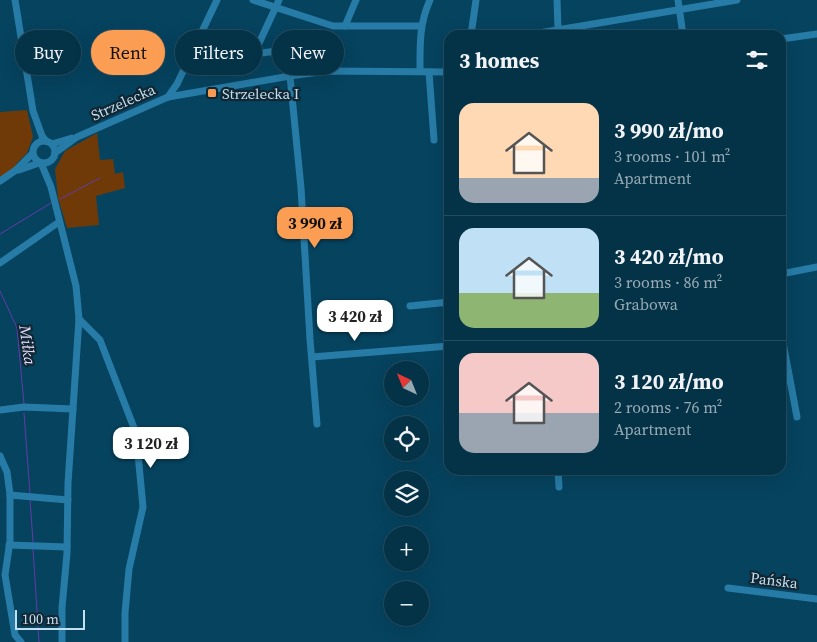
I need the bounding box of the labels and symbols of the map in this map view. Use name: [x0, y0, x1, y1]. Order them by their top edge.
street label: Strzelecka: [88, 78, 159, 125]
place label: Strzelecka I: [222, 83, 299, 104]
marker: Strzelecka I: [206, 87, 218, 99]
pin: 3 990 zł: [263, 206, 367, 249]
pin: 3 420 zł: [303, 300, 407, 342]
water label: Miłka: [14, 323, 42, 367]
north arrow: [384, 361, 429, 406]
pin: 3 120 zł: [99, 426, 203, 469]
street label: Pańska: [749, 567, 799, 593]
scale bar: [15, 607, 85, 630]

